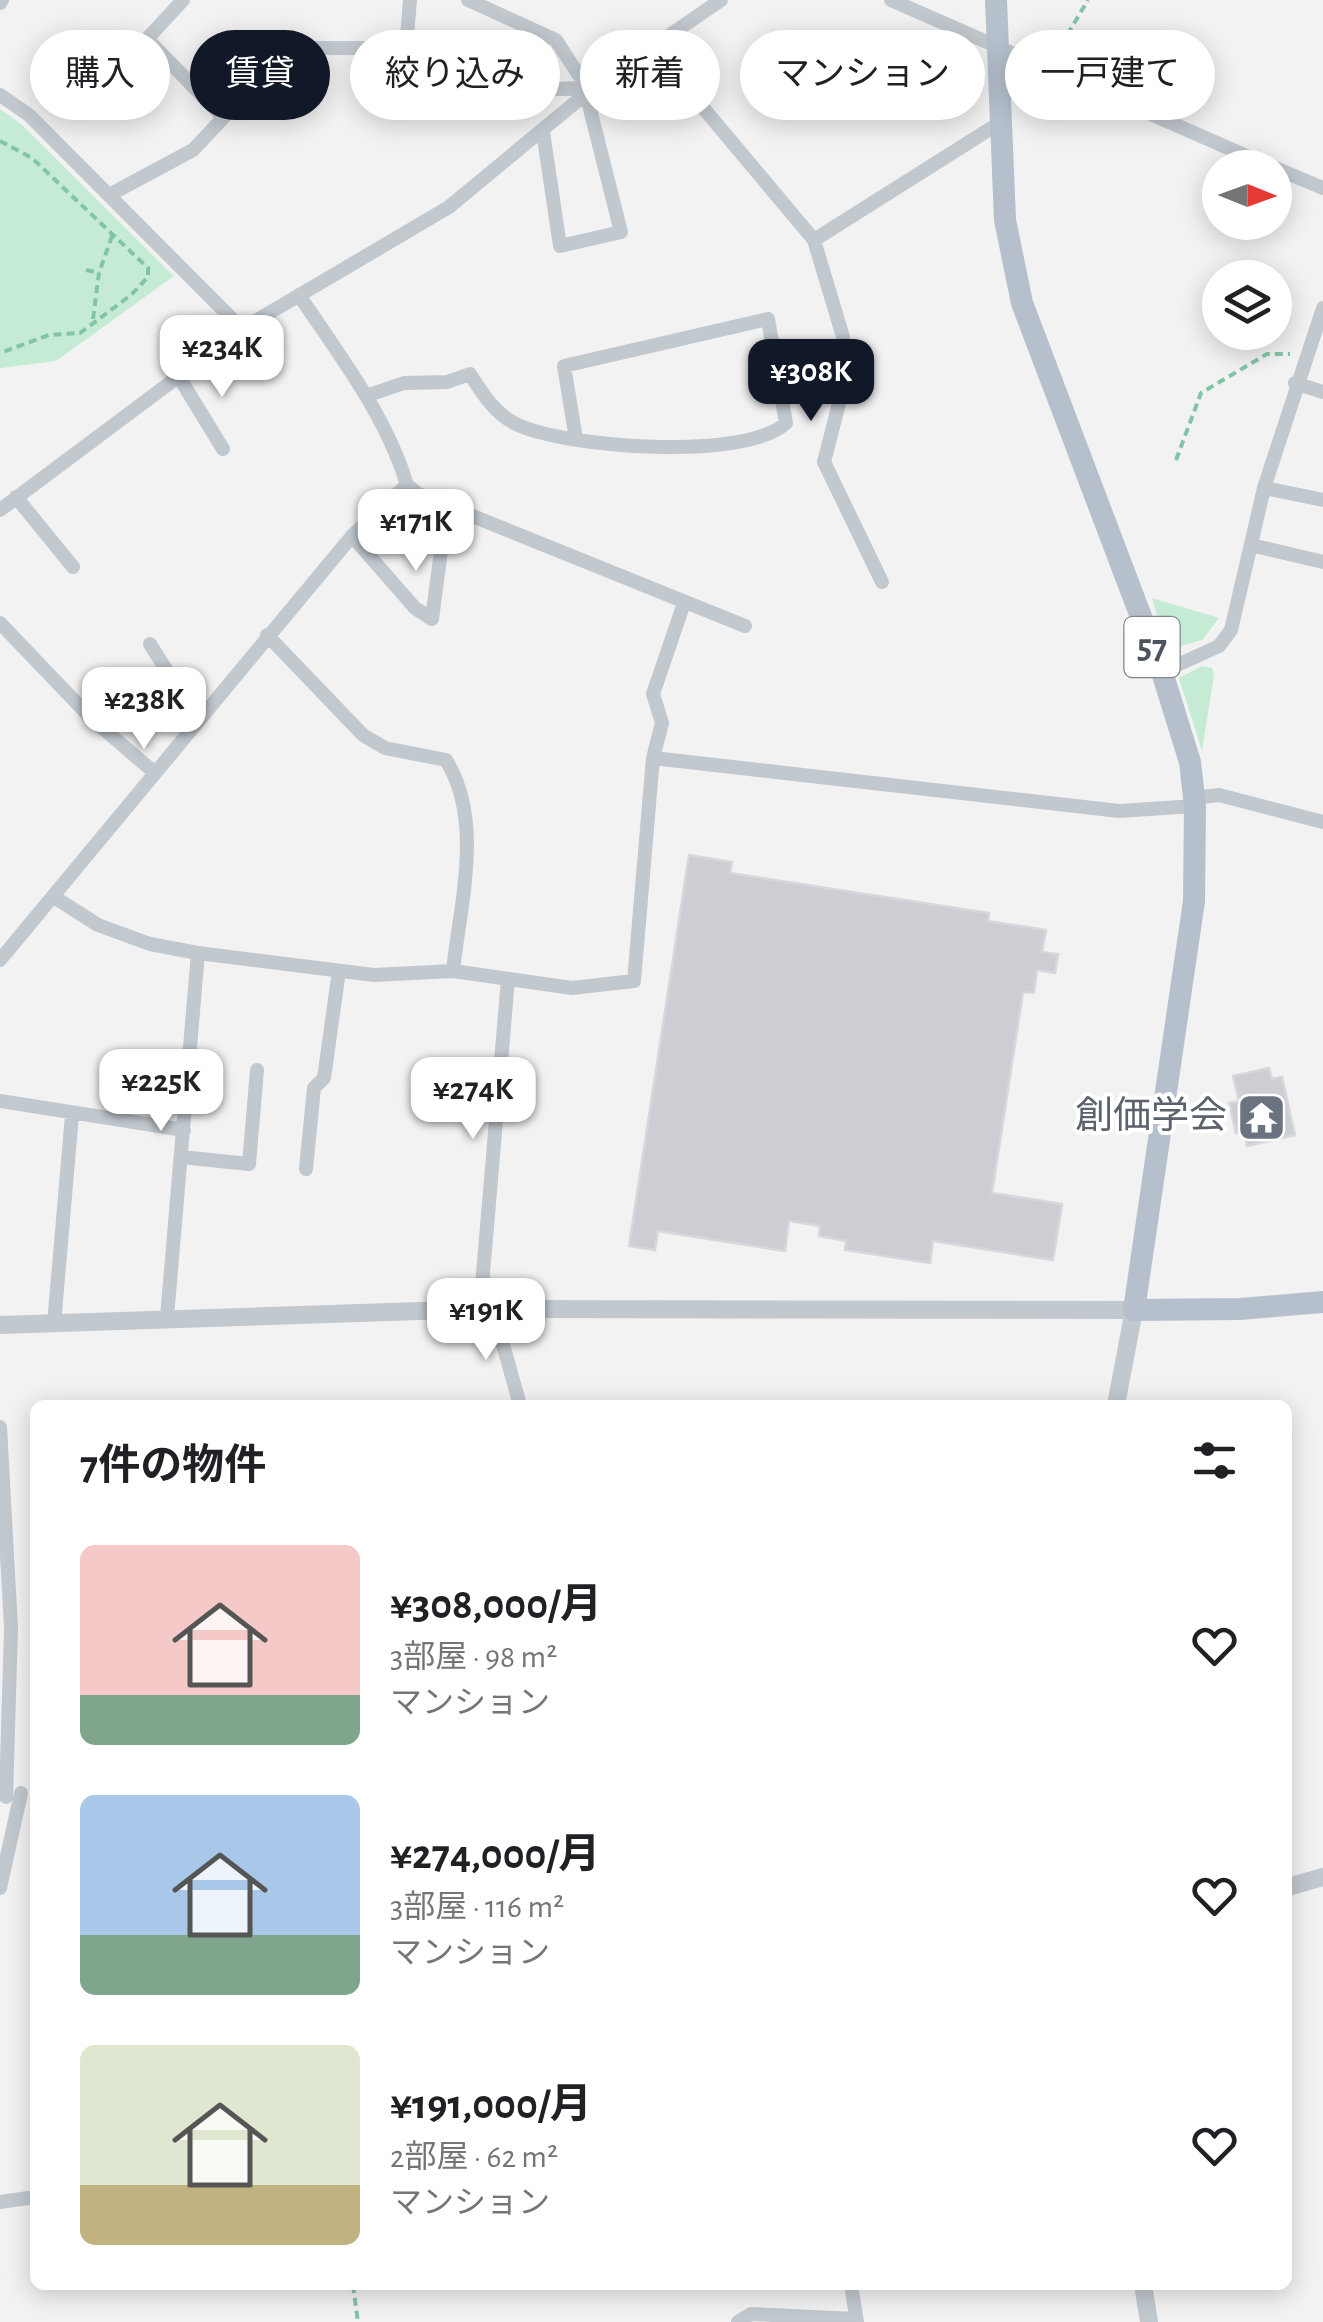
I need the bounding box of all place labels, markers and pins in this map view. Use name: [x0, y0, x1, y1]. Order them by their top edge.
pin: ¥234K: [152, 315, 292, 400]
pin: ¥308K: [741, 339, 881, 424]
pin: ¥171K: [346, 489, 486, 574]
pin: ¥238K: [74, 667, 214, 752]
pin: ¥225K: [91, 1049, 231, 1134]
pin: ¥274K: [403, 1057, 543, 1142]
temple icon: 創価学会: [1236, 1091, 1288, 1143]
place label: 創価学会: [1075, 1095, 1227, 1136]
pin: ¥191K: [416, 1278, 556, 1363]

